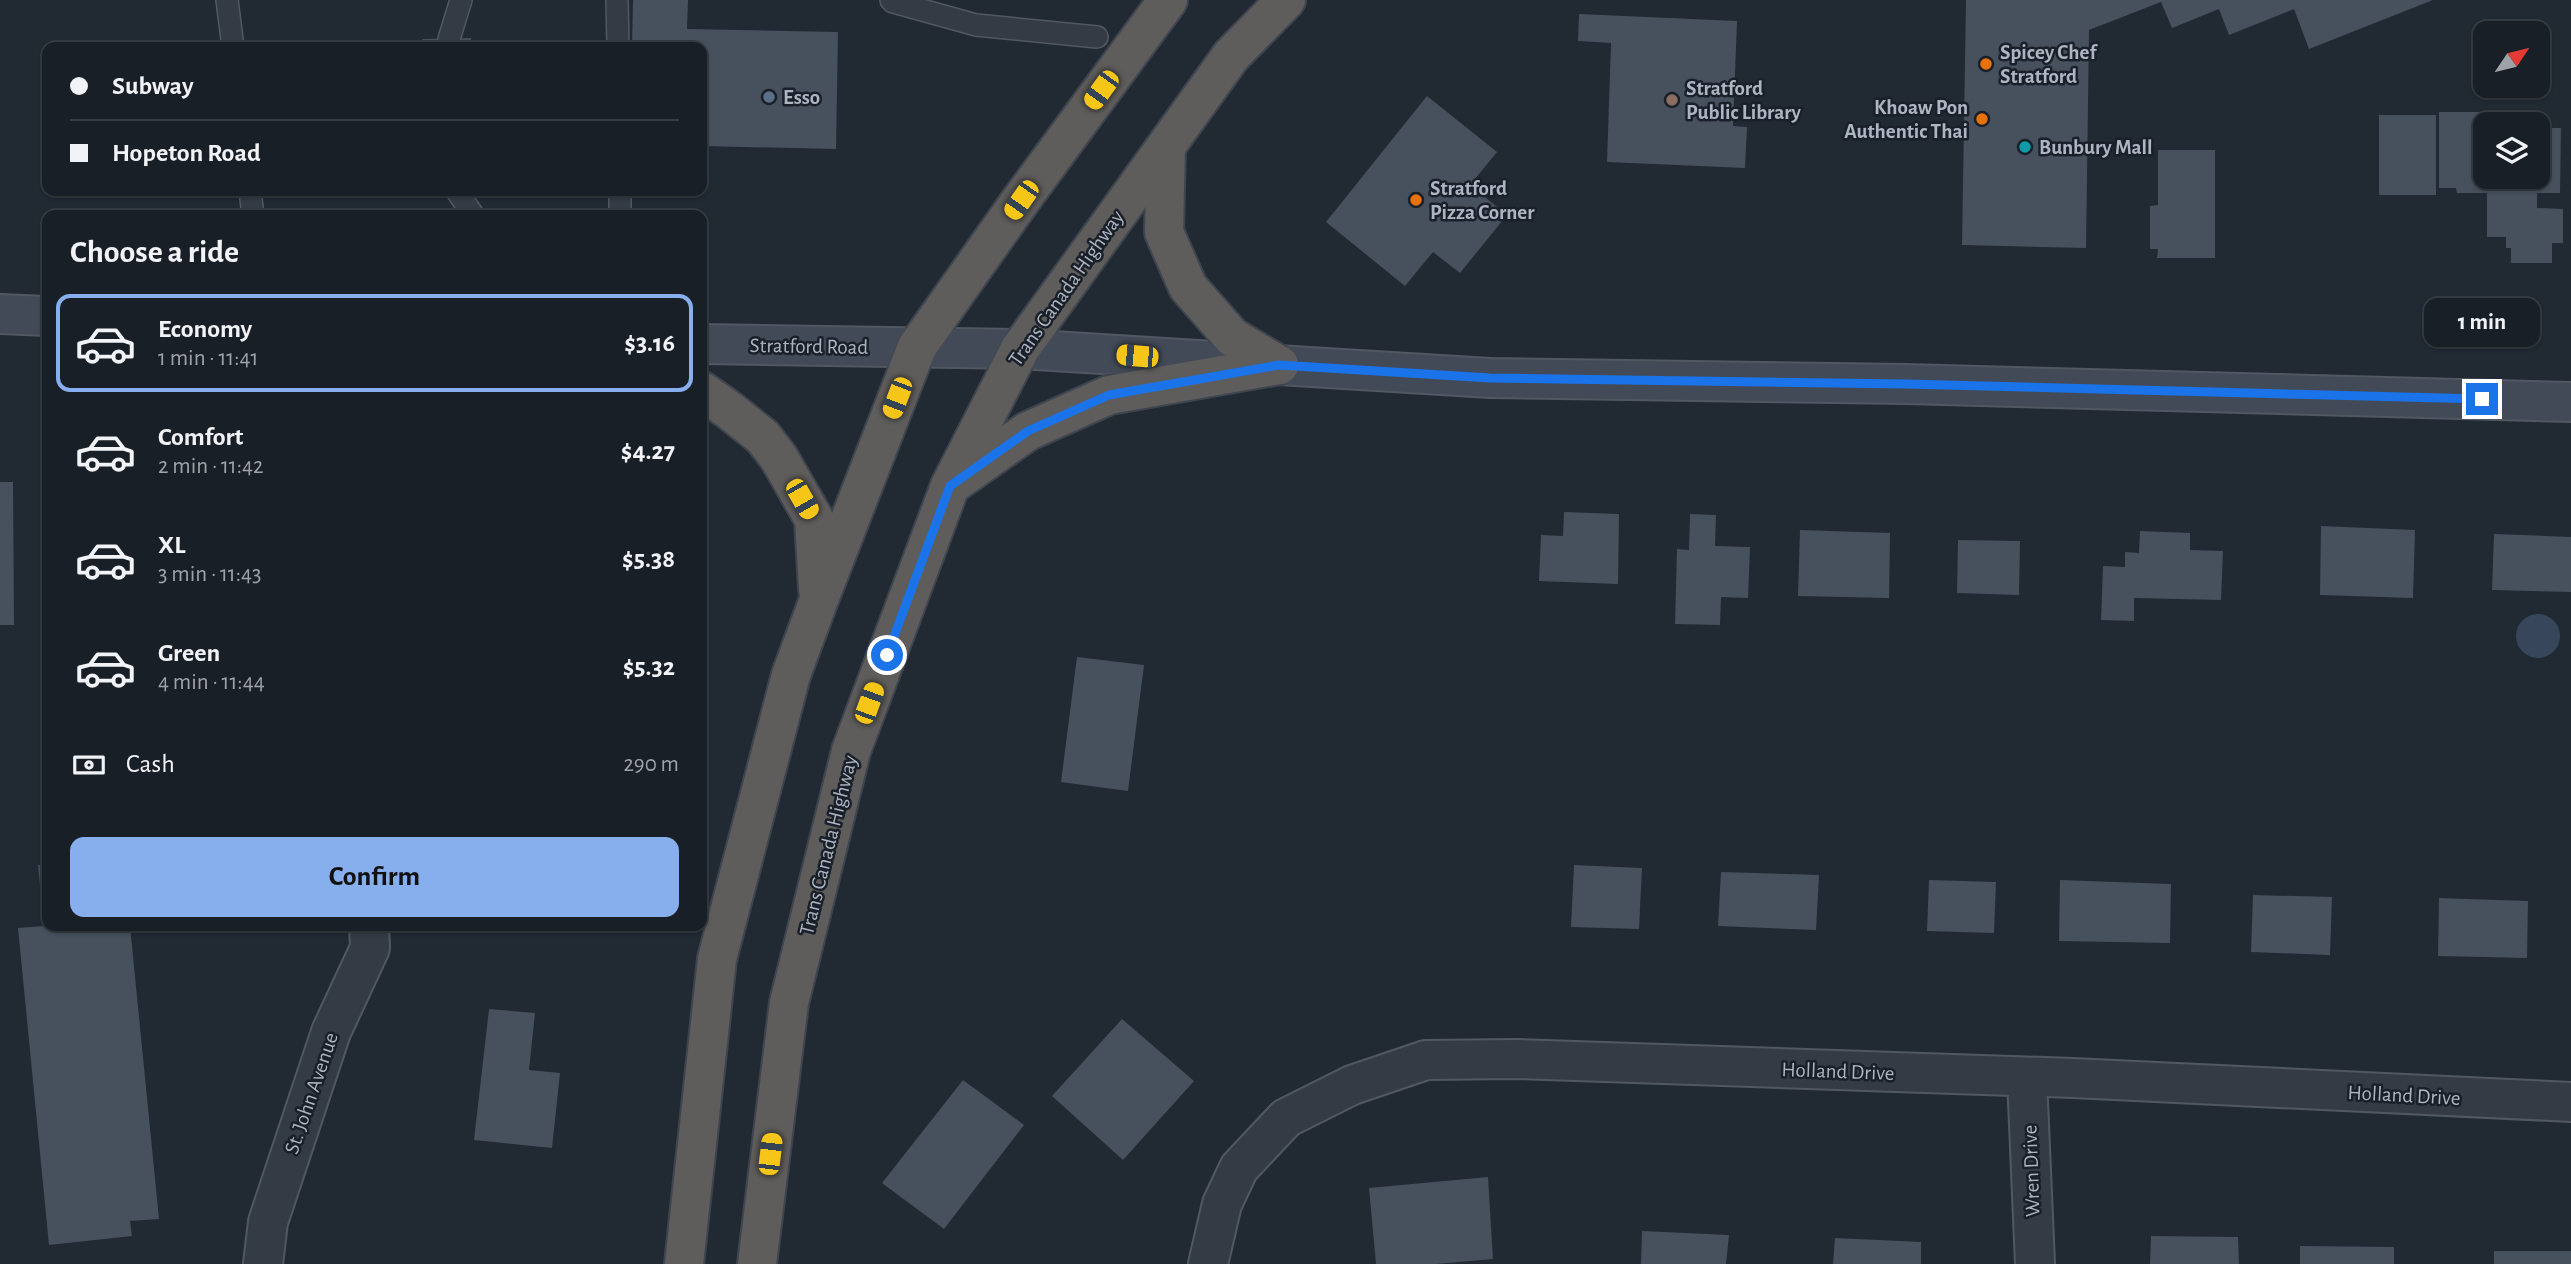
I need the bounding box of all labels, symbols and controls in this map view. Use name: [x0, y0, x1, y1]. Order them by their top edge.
north arrow: [2473, 21, 2550, 98]
map controls: [2473, 21, 2550, 189]
place label: Spicey Chef Stratford: [2000, 42, 2098, 87]
marker: Spicey Chef Stratford: [1978, 56, 1994, 72]
car: [1081, 67, 1122, 113]
text: Subway: [112, 73, 194, 99]
place label: Stratford Public Library: [1686, 78, 1802, 123]
place label: Esso: [783, 87, 820, 108]
marker: Esso: [761, 89, 777, 105]
marker: Stratford Public Library: [1664, 92, 1680, 108]
place label: Khoaw Pon Authentic Thai: [1844, 97, 1968, 142]
marker: Khoaw Pon Authentic Thai: [1974, 111, 1990, 127]
button: layers: [2473, 112, 2550, 189]
place label: Bunbury Mall: [2039, 137, 2153, 158]
marker: Bunbury Mall: [2017, 139, 2033, 155]
text: Hopeton Road: [112, 140, 261, 166]
car: [1001, 177, 1042, 223]
place label: Stratford Pizza Corner: [1430, 178, 1535, 223]
marker: Stratford Pizza Corner: [1408, 192, 1424, 208]
street label: Trans Canada Highway: [1005, 207, 1128, 370]
text: Choose a ride: [70, 236, 239, 268]
callout: 1 min: [2424, 298, 2540, 346]
text: 1 min: [2458, 311, 2506, 334]
icon: car: [74, 312, 137, 375]
text: Economy: [158, 316, 252, 342]
text: $3.16: [624, 330, 675, 356]
street label: Stratford Road: [750, 335, 869, 358]
car: [1116, 344, 1159, 368]
text: 1 min · 11:41: [158, 347, 258, 370]
car: [880, 375, 915, 421]
route end: [2466, 383, 2498, 415]
icon: car: [74, 420, 137, 483]
text: Comfort: [158, 424, 243, 450]
text: $4.27: [621, 438, 675, 464]
text: 2 min · 11:42: [158, 455, 264, 478]
car: [783, 476, 822, 522]
icon: car: [74, 528, 137, 591]
text: XL: [158, 532, 185, 558]
text: $5.38: [622, 546, 675, 572]
text: 3 min · 11:43: [158, 563, 262, 586]
icon: car: [74, 636, 137, 699]
route start: [871, 639, 903, 671]
text: Green: [158, 640, 220, 666]
text: $5.32: [623, 654, 675, 680]
text: 4 min · 11:44: [158, 671, 265, 694]
car: [852, 680, 887, 726]
icon: cash: [70, 746, 108, 784]
text: Cash: [126, 751, 175, 777]
text: 290 m: [623, 753, 679, 776]
street label: Trans Canada Highway: [796, 753, 861, 937]
button: Confirm: [70, 837, 679, 917]
street label: St. John Avenue: [281, 1030, 342, 1157]
street label: Holland Drive: [1781, 1059, 1895, 1084]
street label: Holland Drive: [2347, 1082, 2461, 1109]
street label: Wren Drive: [2019, 1125, 2044, 1217]
car: [758, 1132, 783, 1176]

